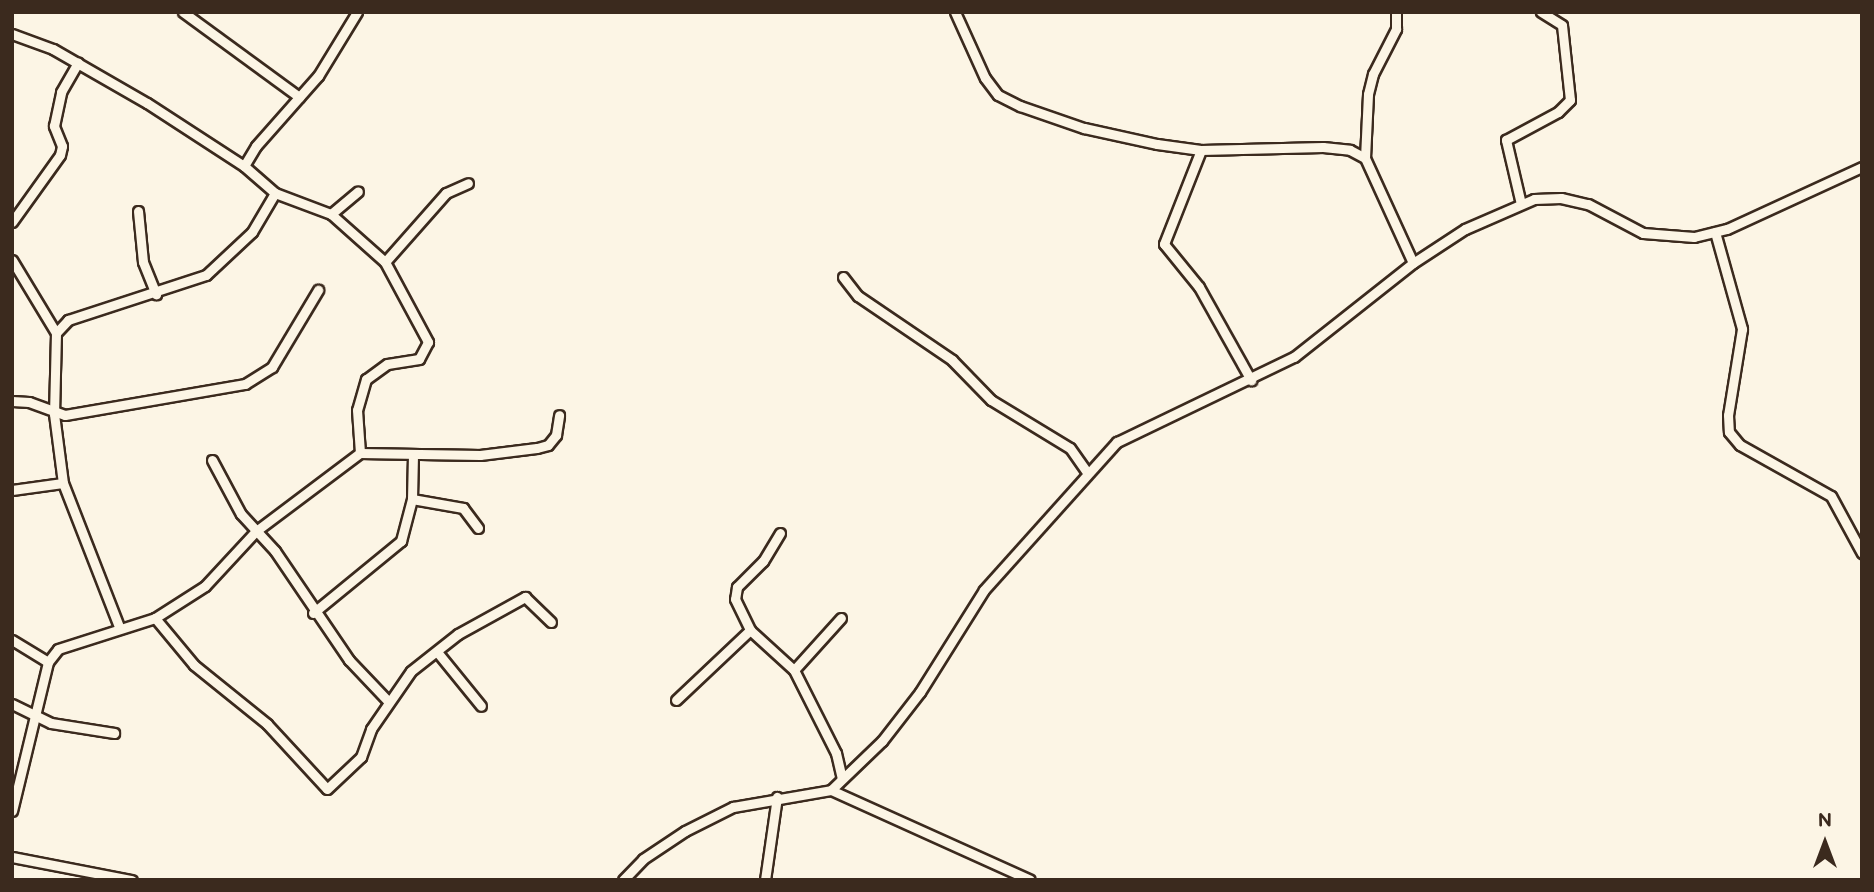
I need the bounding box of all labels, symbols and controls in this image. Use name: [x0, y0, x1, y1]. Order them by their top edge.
north arrow: [1790, 808, 1860, 878]
text: N: [1818, 810, 1832, 833]

